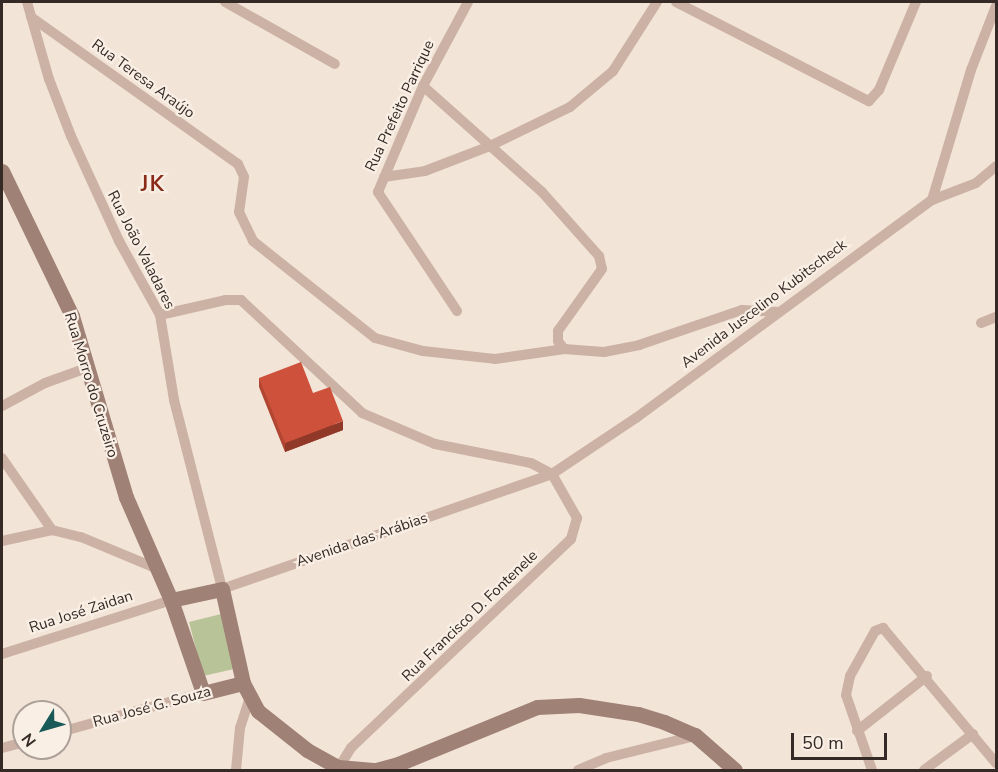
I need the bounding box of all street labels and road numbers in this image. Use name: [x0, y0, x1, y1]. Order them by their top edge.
street label: Rua Teresa Araújo: [88, 36, 198, 122]
street label: Rua Prefeito Parrique: [362, 37, 438, 175]
street label: Rua João Valadares: [103, 188, 179, 312]
street label: Avenida Juscelino Kubitscheck: [678, 236, 850, 372]
street label: Rua Morro do Cruzeiro: [60, 310, 122, 460]
street label: Avenida das Arábias: [294, 509, 430, 571]
street label: Rua Francisco D. Fontenele: [399, 547, 541, 685]
street label: Rua José Zaidan: [27, 587, 135, 637]
street label: Rua José G. Souza: [91, 683, 213, 731]

